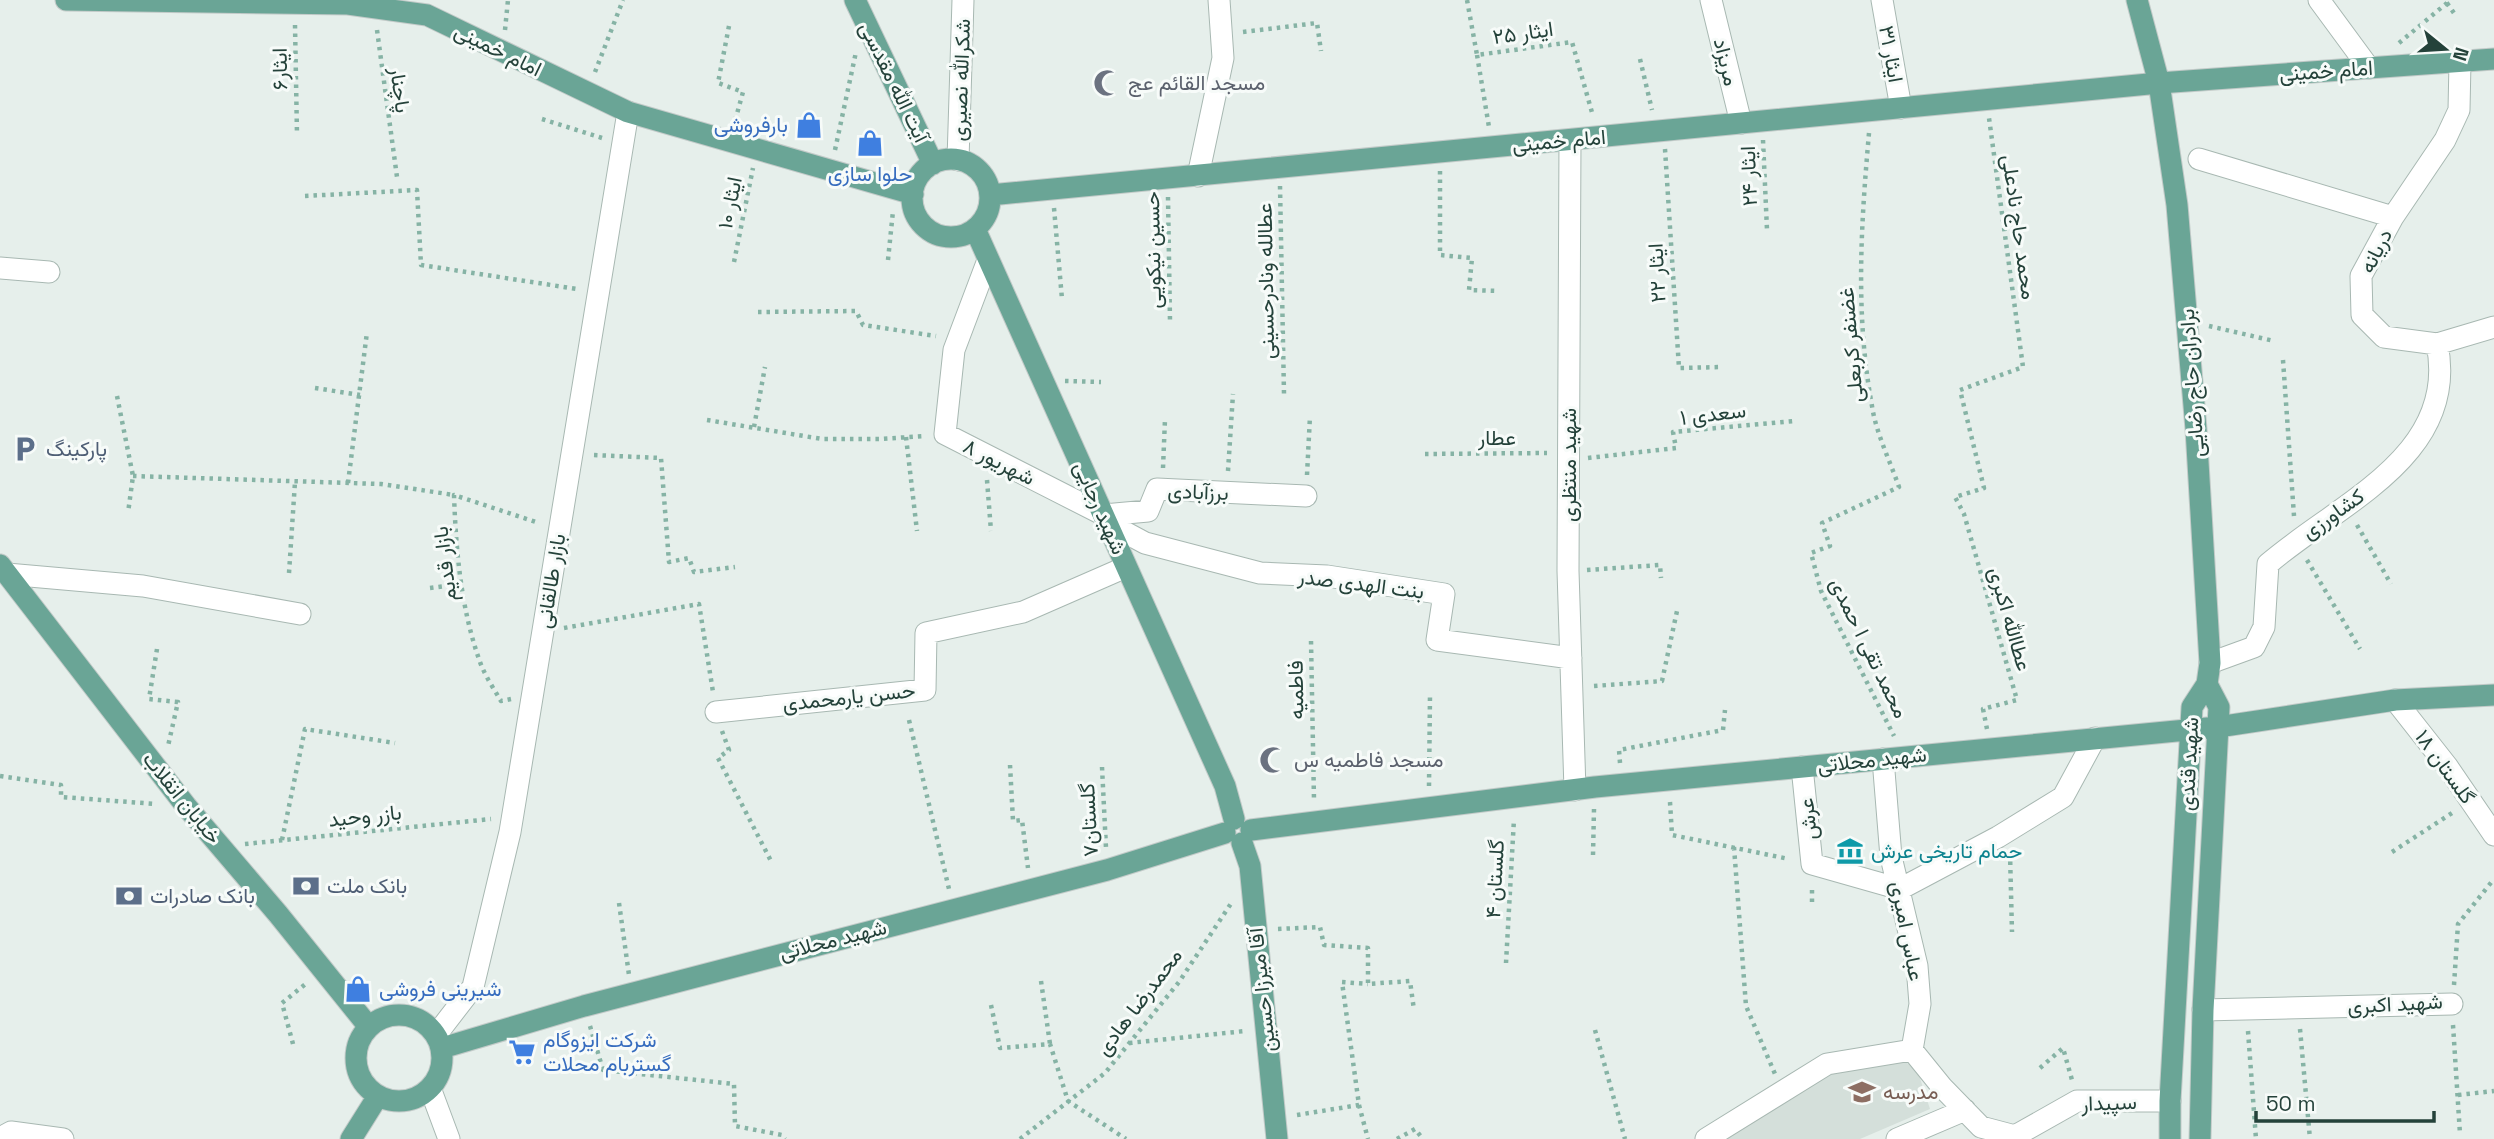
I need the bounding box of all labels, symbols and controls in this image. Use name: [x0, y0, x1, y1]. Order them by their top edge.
north arrow: [2410, 14, 2480, 84]
street label: ایثار ۲۵: [1491, 15, 1555, 50]
street label: امام خمینی: [450, 17, 546, 83]
street label: آیت الله مقدسی: [854, 17, 936, 149]
street label: شکرالله نصیری: [945, 18, 976, 142]
street label: ایثار ۳۱: [1873, 23, 1910, 85]
street label: مریزاد: [1708, 35, 1745, 89]
text: N: [2447, 44, 2475, 64]
street label: ایثار۶: [266, 48, 293, 90]
street label: امام خمینی: [2278, 54, 2374, 88]
street label: پاچنار: [383, 64, 417, 115]
mosque icon: مسجد القائم عج: [1092, 68, 1122, 98]
place label: مسجد القائم عج: [1128, 69, 1265, 97]
shop icon: بارفروشی: [794, 110, 824, 140]
place label: بارفروشی: [714, 111, 788, 138]
street label: امام خمینی: [1511, 123, 1607, 159]
shop icon: حلوا سازی: [855, 128, 885, 158]
street label: ایثار ۲۴: [1734, 145, 1763, 207]
street label: محمد حاج نادعلی: [1995, 153, 2043, 301]
place label: حلوا سازی: [828, 160, 912, 187]
street label: ایثار ۱۰: [711, 175, 748, 231]
street label: حسین نیکویی: [1138, 191, 1167, 309]
street label: عطالله ونادرحسینی: [1251, 203, 1280, 359]
street label: دریانه: [2353, 224, 2398, 277]
street label: ایثار ۲۲: [1641, 243, 1672, 303]
street label: غضنفر کربعلی: [1832, 286, 1869, 404]
street label: برادران حاج رضایی: [2173, 308, 2211, 458]
street label: سعدی ۱: [1679, 396, 1747, 431]
street label: شهید منتظری: [1555, 408, 1582, 522]
street label: عطار: [1477, 424, 1516, 451]
street label: ۸ شهریور: [959, 432, 1040, 491]
parking icon: پارکینگ: [10, 434, 40, 464]
place label: پارکینگ: [46, 435, 107, 463]
street label: شهید رجایی: [1068, 457, 1133, 559]
street label: برزآبادی: [1167, 477, 1229, 506]
street label: کشاورزی: [2296, 482, 2369, 545]
street label: بازار قدیم: [427, 525, 463, 603]
street label: بازار طالقانی: [530, 532, 571, 630]
street label: بنت الهدی صدر: [1295, 562, 1426, 605]
street label: عطاالله اکبری: [1983, 564, 2038, 674]
street label: محمد تقی ا حمدی: [1824, 573, 1915, 722]
street label: فاطمیه: [1281, 660, 1310, 720]
street label: حسن یارمحمدی: [781, 676, 917, 717]
street label: شهید قندی: [2173, 716, 2204, 812]
street label: گلستان ۱۸: [2409, 724, 2481, 809]
street label: شهید محلاتی: [1816, 740, 1928, 779]
mosque icon: مسجد فاطمیه س: [1258, 745, 1288, 775]
street label: خیابان انقلاب: [137, 746, 228, 849]
place label: مسجد فاطمیه س: [1294, 746, 1443, 773]
street label: گلستان۷: [1073, 782, 1104, 858]
street label: عرش: [1792, 797, 1823, 841]
street label: بازر وحید: [327, 798, 403, 833]
museum icon: حمام تاریخی عرش: [1835, 836, 1865, 866]
place label: حمام تاریخی عرش: [1871, 837, 2022, 865]
street label: گلستان ۴: [1479, 839, 1510, 919]
bank icon: بانک ملت: [291, 871, 321, 901]
place label: بانک ملت: [327, 872, 407, 899]
street label: عباس امیری: [1885, 879, 1930, 983]
bank icon: بانک صادرات: [114, 881, 144, 911]
place label: بانک صادرات: [150, 882, 255, 909]
street label: شهید محلاتی: [777, 913, 889, 966]
street label: آقا میرزا حسین: [1241, 925, 1281, 1053]
street label: محمدرضا هادی: [1089, 943, 1188, 1061]
shop icon: شیرینی فروشی: [343, 974, 373, 1004]
place label: شیرینی فروشی: [379, 975, 502, 1002]
street label: شهید اکبری: [2347, 988, 2443, 1019]
place label: شرکت ایزوگام گستربام محلات: [543, 1026, 671, 1078]
supermarket icon: شرکت ایزوگام گستربام محلات: [507, 1037, 537, 1067]
school or university icon: مدرسه: [1847, 1077, 1877, 1107]
place label: مدرسه: [1883, 1078, 1938, 1105]
scale bar: [2256, 1080, 2434, 1124]
street label: سپیدار: [2080, 1088, 2137, 1118]
text: 50 m: [2266, 1090, 2316, 1117]

